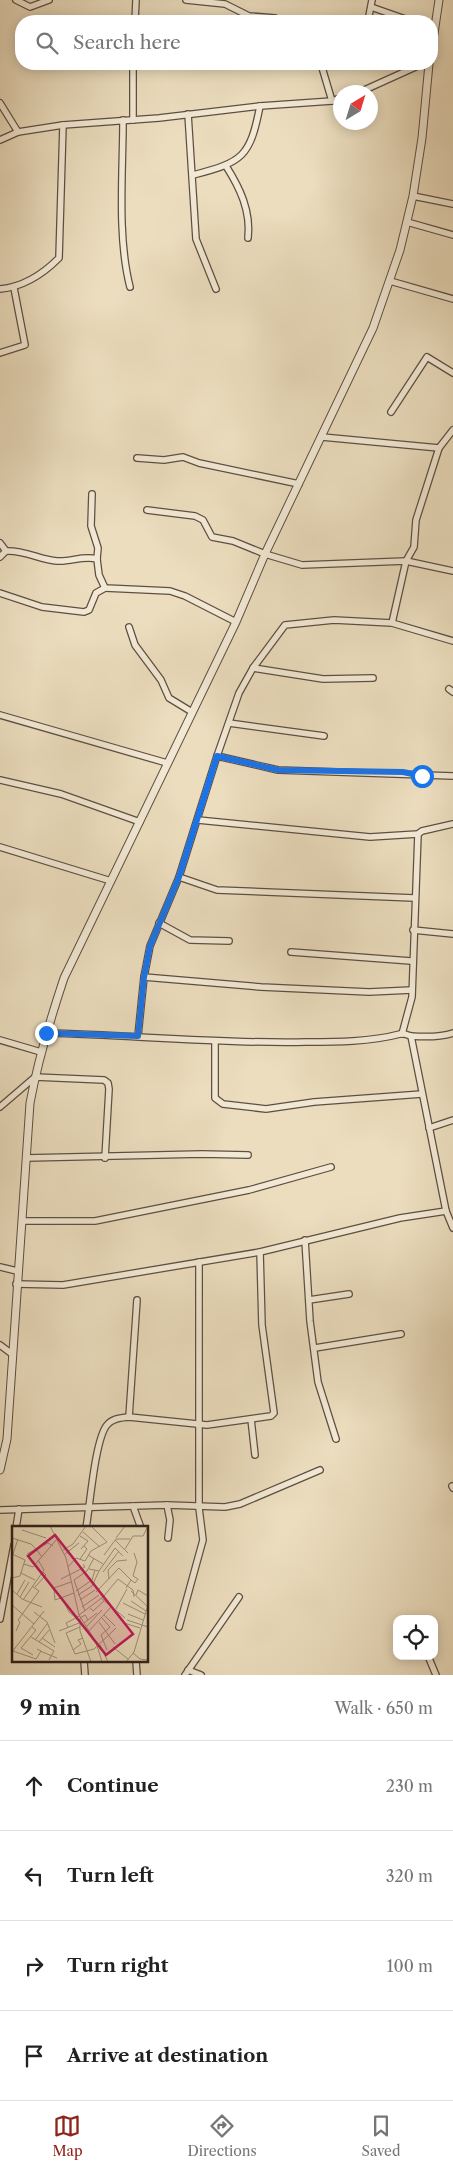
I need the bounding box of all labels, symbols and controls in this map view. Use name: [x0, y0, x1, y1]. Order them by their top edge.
search box: [15, 15, 438, 70]
icon: search: [33, 29, 61, 57]
text: Search here: [73, 31, 181, 54]
north arrow: [333, 85, 378, 130]
route start: [411, 765, 434, 788]
route end: [35, 1022, 58, 1045]
inset map: [12, 1526, 149, 1662]
map controls: [393, 1615, 438, 1660]
button: locate: [393, 1615, 438, 1660]
text: 9 min: [20, 1695, 81, 1720]
text: Walk · 650 m: [334, 1698, 433, 1718]
icon: ahead: [20, 1772, 48, 1800]
text: Continue: [67, 1774, 159, 1797]
text: 230 m: [386, 1776, 433, 1796]
icon: left: [20, 1862, 48, 1890]
text: Turn left: [67, 1864, 154, 1887]
text: 320 m: [386, 1866, 433, 1886]
icon: right: [20, 1952, 48, 1980]
text: Turn right: [67, 1954, 168, 1977]
text: 100 m: [387, 1956, 433, 1976]
icon: arrive: [20, 2042, 48, 2070]
text: Arrive at destination: [67, 2044, 268, 2067]
tab: Map: [52, 2112, 83, 2160]
tab: Directions: [187, 2112, 257, 2160]
tab: Saved: [362, 2112, 400, 2160]

